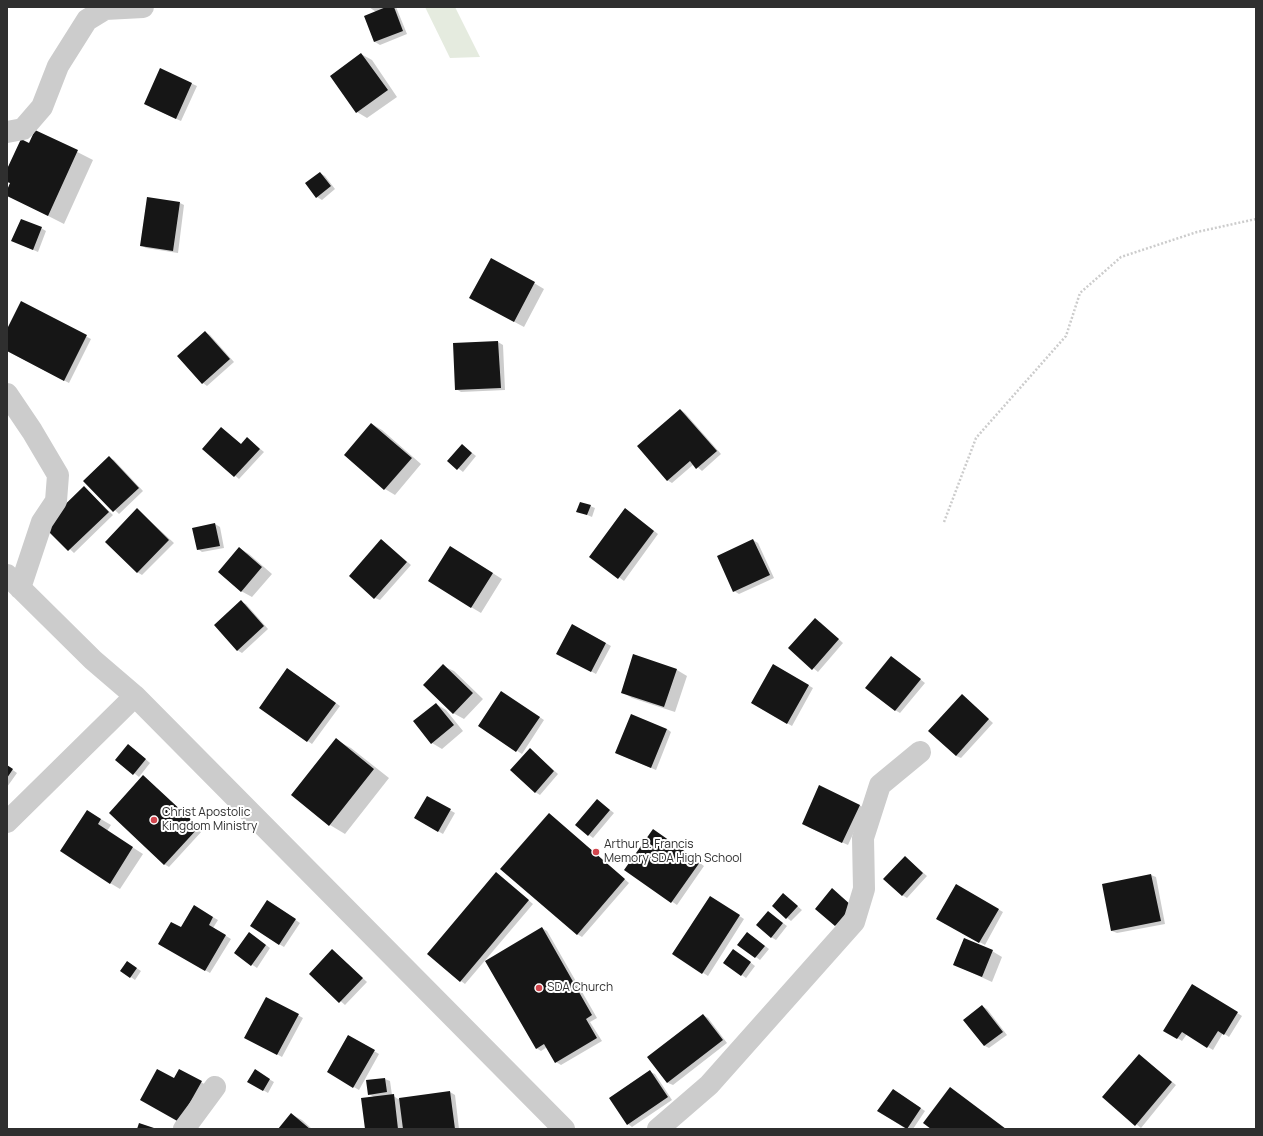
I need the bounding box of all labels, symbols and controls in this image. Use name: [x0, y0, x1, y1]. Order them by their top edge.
place label: Christ Apostolic Kingdom Ministry: [162, 806, 257, 834]
marker: Christ Apostolic Kingdom Ministry: [149, 815, 159, 825]
place label: Arthur B. Francis Memory SDA High School: [604, 838, 742, 866]
marker: Arthur B. Francis Memory SDA High School: [591, 847, 601, 857]
place label: SDA Church: [547, 981, 613, 995]
marker: SDA Church: [534, 983, 544, 993]

